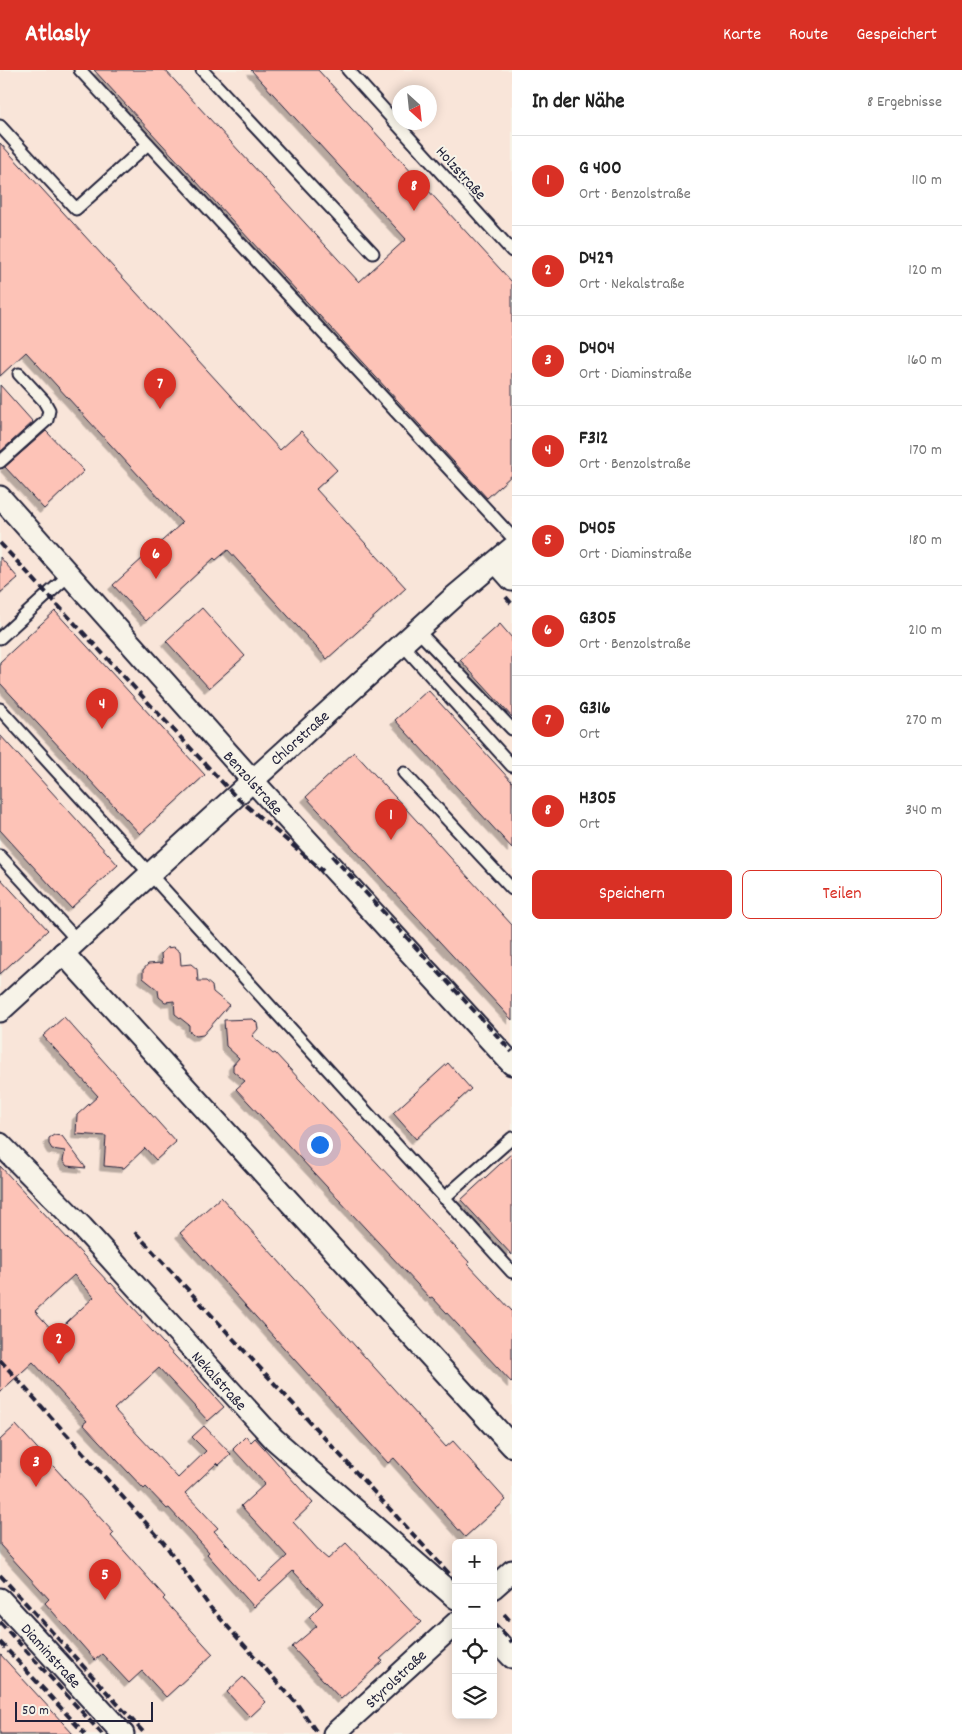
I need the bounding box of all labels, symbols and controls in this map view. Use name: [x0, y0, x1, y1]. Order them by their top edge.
text: Atlasly: [25, 18, 89, 52]
text: Karte: [723, 23, 761, 48]
text: Route: [789, 23, 828, 48]
text: Gespeichert: [856, 23, 937, 48]
north arrow: [392, 85, 437, 130]
text: In der Nähe: [532, 88, 624, 118]
text: 8 Ergebnisse: [867, 91, 942, 114]
street label: Holzstraße: [430, 141, 491, 206]
text: G 400: [579, 156, 622, 183]
text: 1: [546, 169, 550, 192]
text: 110 m: [912, 169, 942, 192]
pin: 8: [398, 170, 430, 211]
text: Ort · Benzolstraße: [579, 183, 691, 206]
text: D429: [579, 246, 614, 273]
text: 2: [545, 259, 552, 282]
text: 120 m: [908, 259, 942, 282]
text: Ort · Nekalstraße: [579, 273, 685, 296]
text: D404: [579, 336, 615, 363]
text: 3: [544, 349, 552, 372]
text: 160 m: [907, 349, 942, 372]
text: Ort · Diaminstraße: [579, 363, 692, 386]
pin: 7: [144, 368, 176, 409]
text: F312: [579, 426, 608, 453]
text: 4: [545, 439, 551, 462]
text: 170 m: [909, 439, 942, 462]
text: Ort · Benzolstraße: [579, 453, 691, 476]
text: D405: [579, 516, 616, 543]
text: 5: [544, 529, 552, 552]
text: 180 m: [909, 529, 942, 552]
pin: 6: [140, 538, 172, 579]
text: Ort · Diaminstraße: [579, 543, 692, 566]
text: G305: [579, 606, 616, 633]
text: 6: [544, 619, 552, 642]
text: 210 m: [908, 619, 942, 642]
text: Ort · Benzolstraße: [579, 633, 691, 656]
pin: 4: [86, 688, 118, 729]
text: G316: [579, 696, 611, 723]
street label: Chlorstraße: [266, 706, 335, 772]
text: 7: [545, 709, 551, 732]
text: 270 m: [906, 709, 942, 732]
text: Ort: [579, 723, 600, 746]
street label: Benzolstraße: [217, 746, 287, 821]
text: H305: [579, 786, 616, 813]
pin: 1: [375, 799, 407, 840]
text: 8: [545, 799, 551, 822]
text: 340 m: [905, 799, 942, 822]
text: Ort: [579, 813, 600, 836]
button: Speichern: [532, 870, 732, 919]
button: Teilen: [742, 870, 942, 919]
your location: [307, 1132, 333, 1158]
pin: 2: [43, 1323, 75, 1364]
street label: Nekalstraße: [185, 1347, 251, 1417]
pin: 3: [20, 1446, 52, 1487]
map controls: [452, 1539, 497, 1719]
button: +: [452, 1539, 497, 1584]
pin: 5: [89, 1559, 121, 1600]
button: −: [452, 1584, 497, 1629]
street label: Diaminstraße: [15, 1619, 86, 1694]
button: locate: [452, 1629, 497, 1674]
street label: Styrolstraße: [361, 1645, 433, 1715]
button: layers: [452, 1674, 497, 1719]
scale bar: [15, 1699, 152, 1722]
text: 50 m: [22, 1701, 49, 1721]

